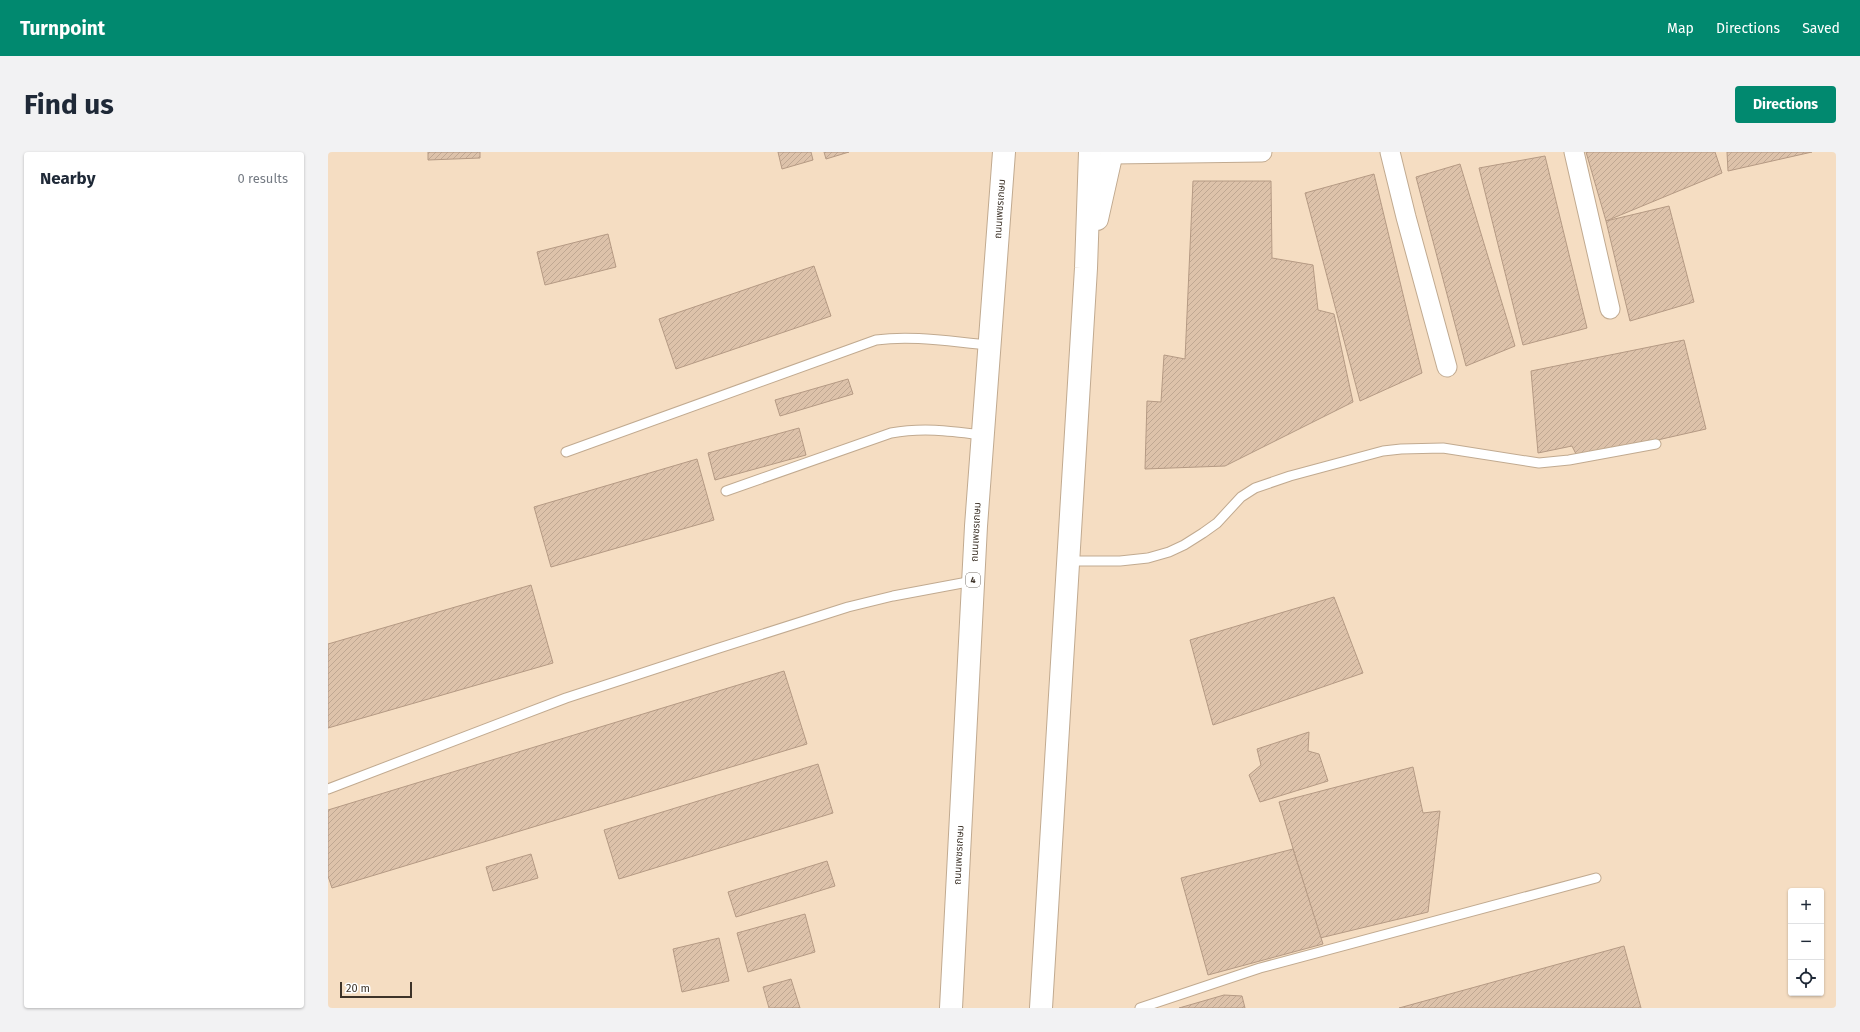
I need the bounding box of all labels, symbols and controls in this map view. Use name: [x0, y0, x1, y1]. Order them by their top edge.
text: Turnpoint: [20, 17, 105, 40]
text: Map: [1667, 20, 1694, 37]
text: Directions: [1716, 20, 1780, 37]
text: Saved: [1802, 20, 1840, 37]
button: Directions: [1735, 86, 1836, 123]
text: Find us: [24, 88, 114, 121]
text: Nearby: [40, 168, 95, 189]
text: 0 results: [237, 171, 288, 186]
street label: ถนนเพชรเกษม: [992, 179, 1008, 239]
street label: ถนนเพชรเกษม: [968, 502, 984, 562]
road number: 4: [966, 573, 980, 587]
street label: ถนนเพชรเกษม: [951, 825, 967, 885]
map controls: [1788, 888, 1824, 996]
button: +: [1788, 888, 1824, 924]
button: −: [1788, 924, 1824, 960]
button: locate: [1788, 960, 1824, 996]
scale bar: [340, 980, 412, 999]
text: 20 m: [346, 982, 370, 995]

